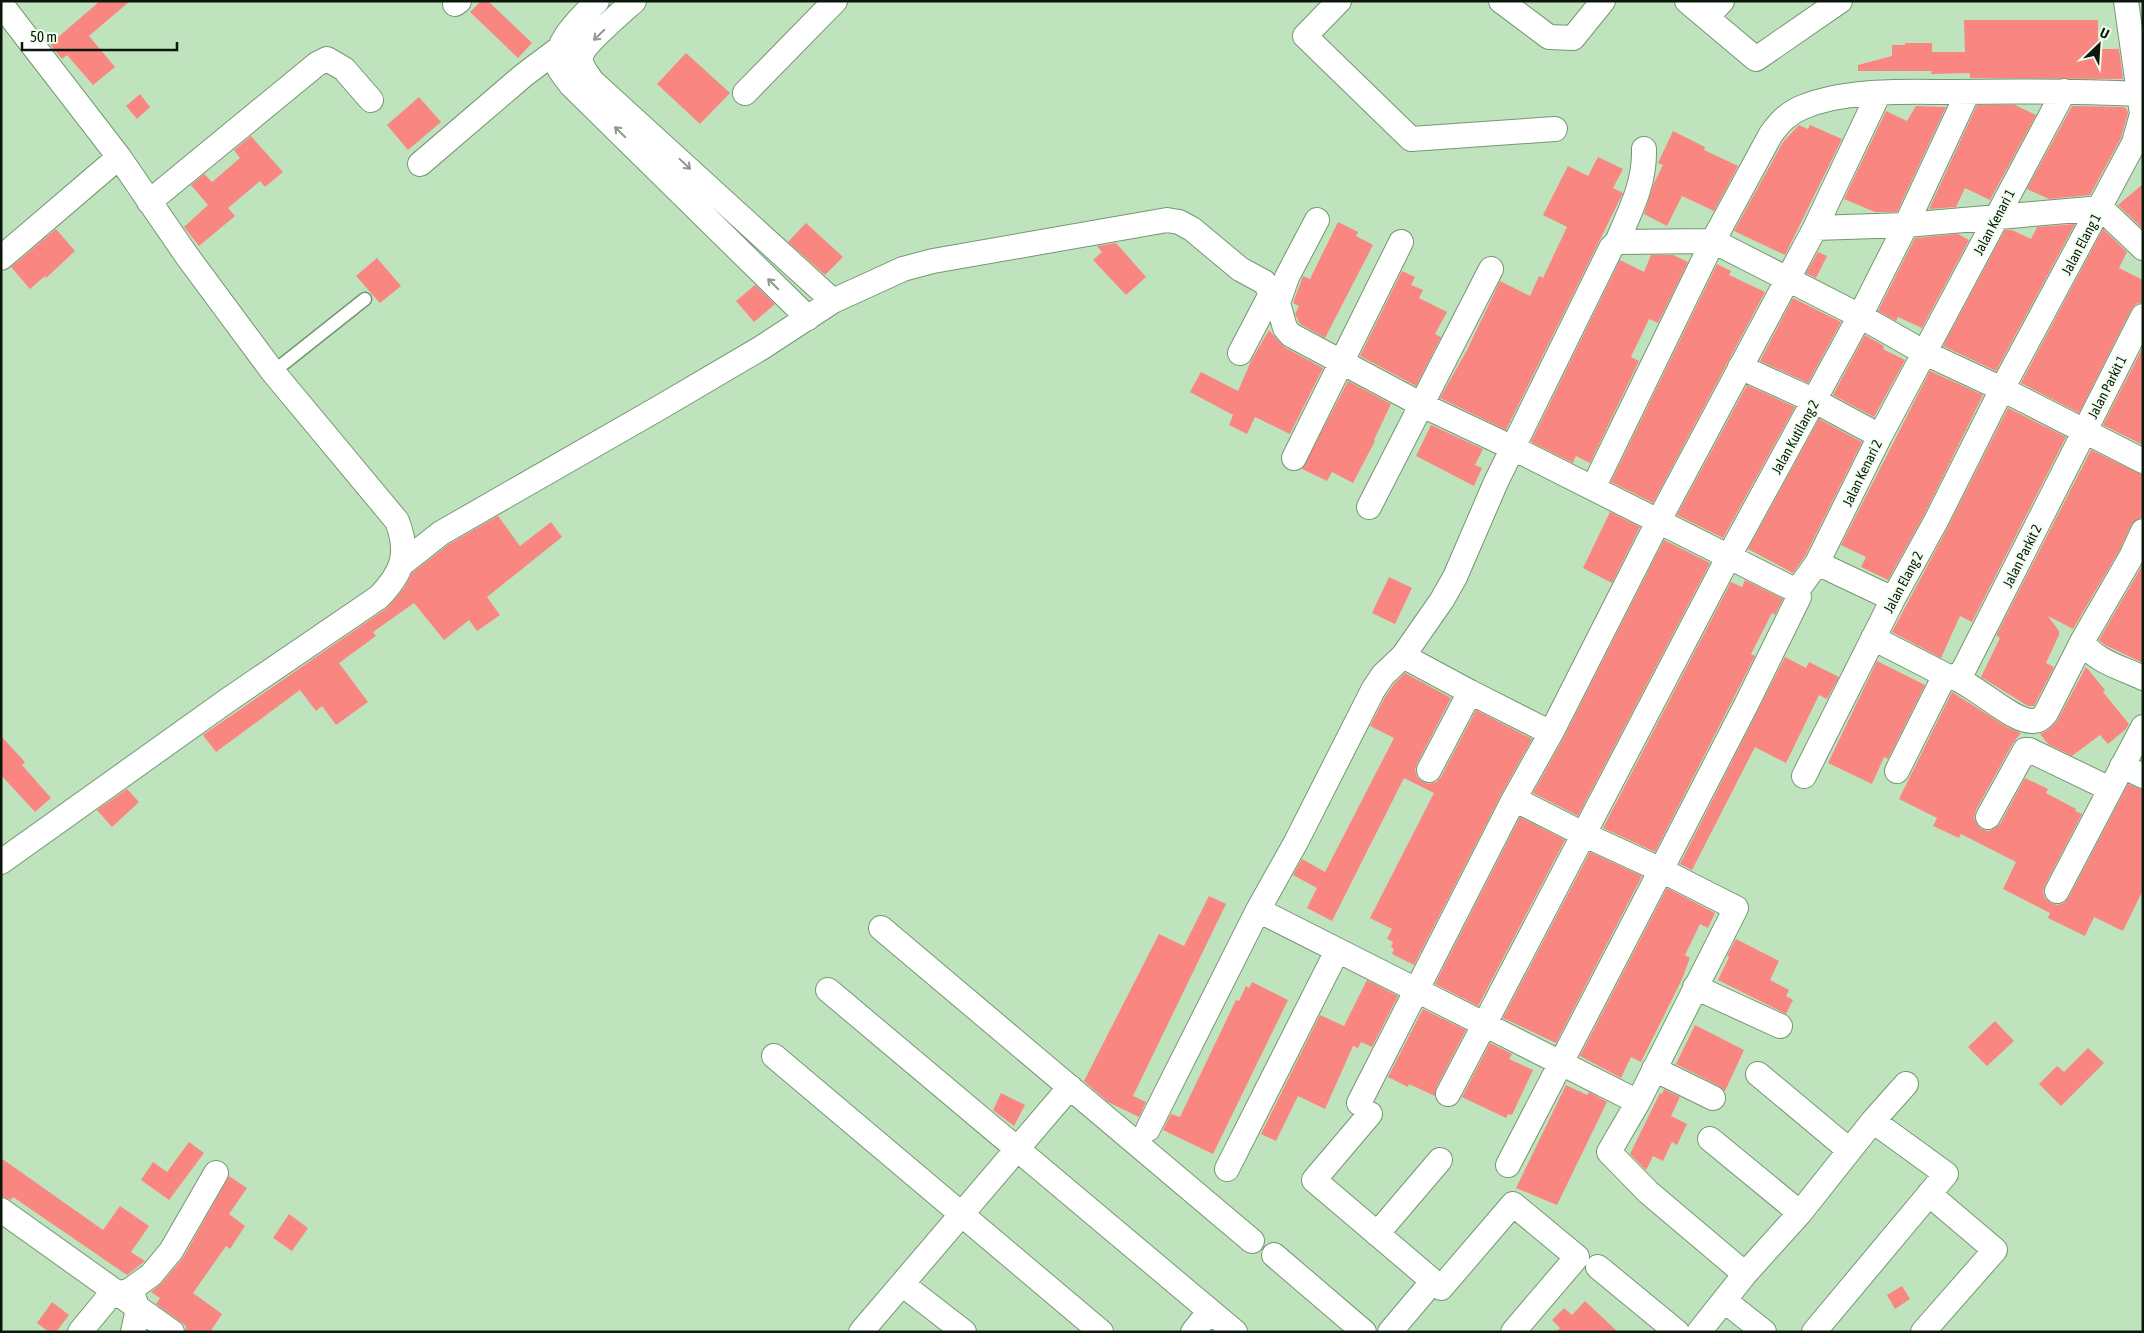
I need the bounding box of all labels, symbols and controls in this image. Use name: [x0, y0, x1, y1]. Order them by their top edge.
scale bar: [22, 20, 178, 52]
north arrow: [2074, 20, 2124, 70]
text: U: [2097, 24, 2112, 42]
text: 50 m: [30, 28, 57, 45]
one-way arrow: [592, 29, 605, 41]
one-way arrow: [614, 126, 626, 138]
one-way arrow: [678, 158, 691, 170]
street label: Jalan Kenari 1: [1970, 186, 2018, 258]
street label: Jalan Elang 1: [2058, 210, 2104, 278]
one-way arrow: [767, 277, 779, 290]
street label: Jalan Parkit 1: [2084, 353, 2130, 421]
street label: Jalan Kutilang 2: [1768, 397, 1822, 477]
street label: Jalan Kenari 2: [1839, 437, 1885, 509]
street label: Jalan Parkit 2: [1999, 522, 2045, 590]
street label: Jalan Elang 2: [1880, 548, 1926, 616]

